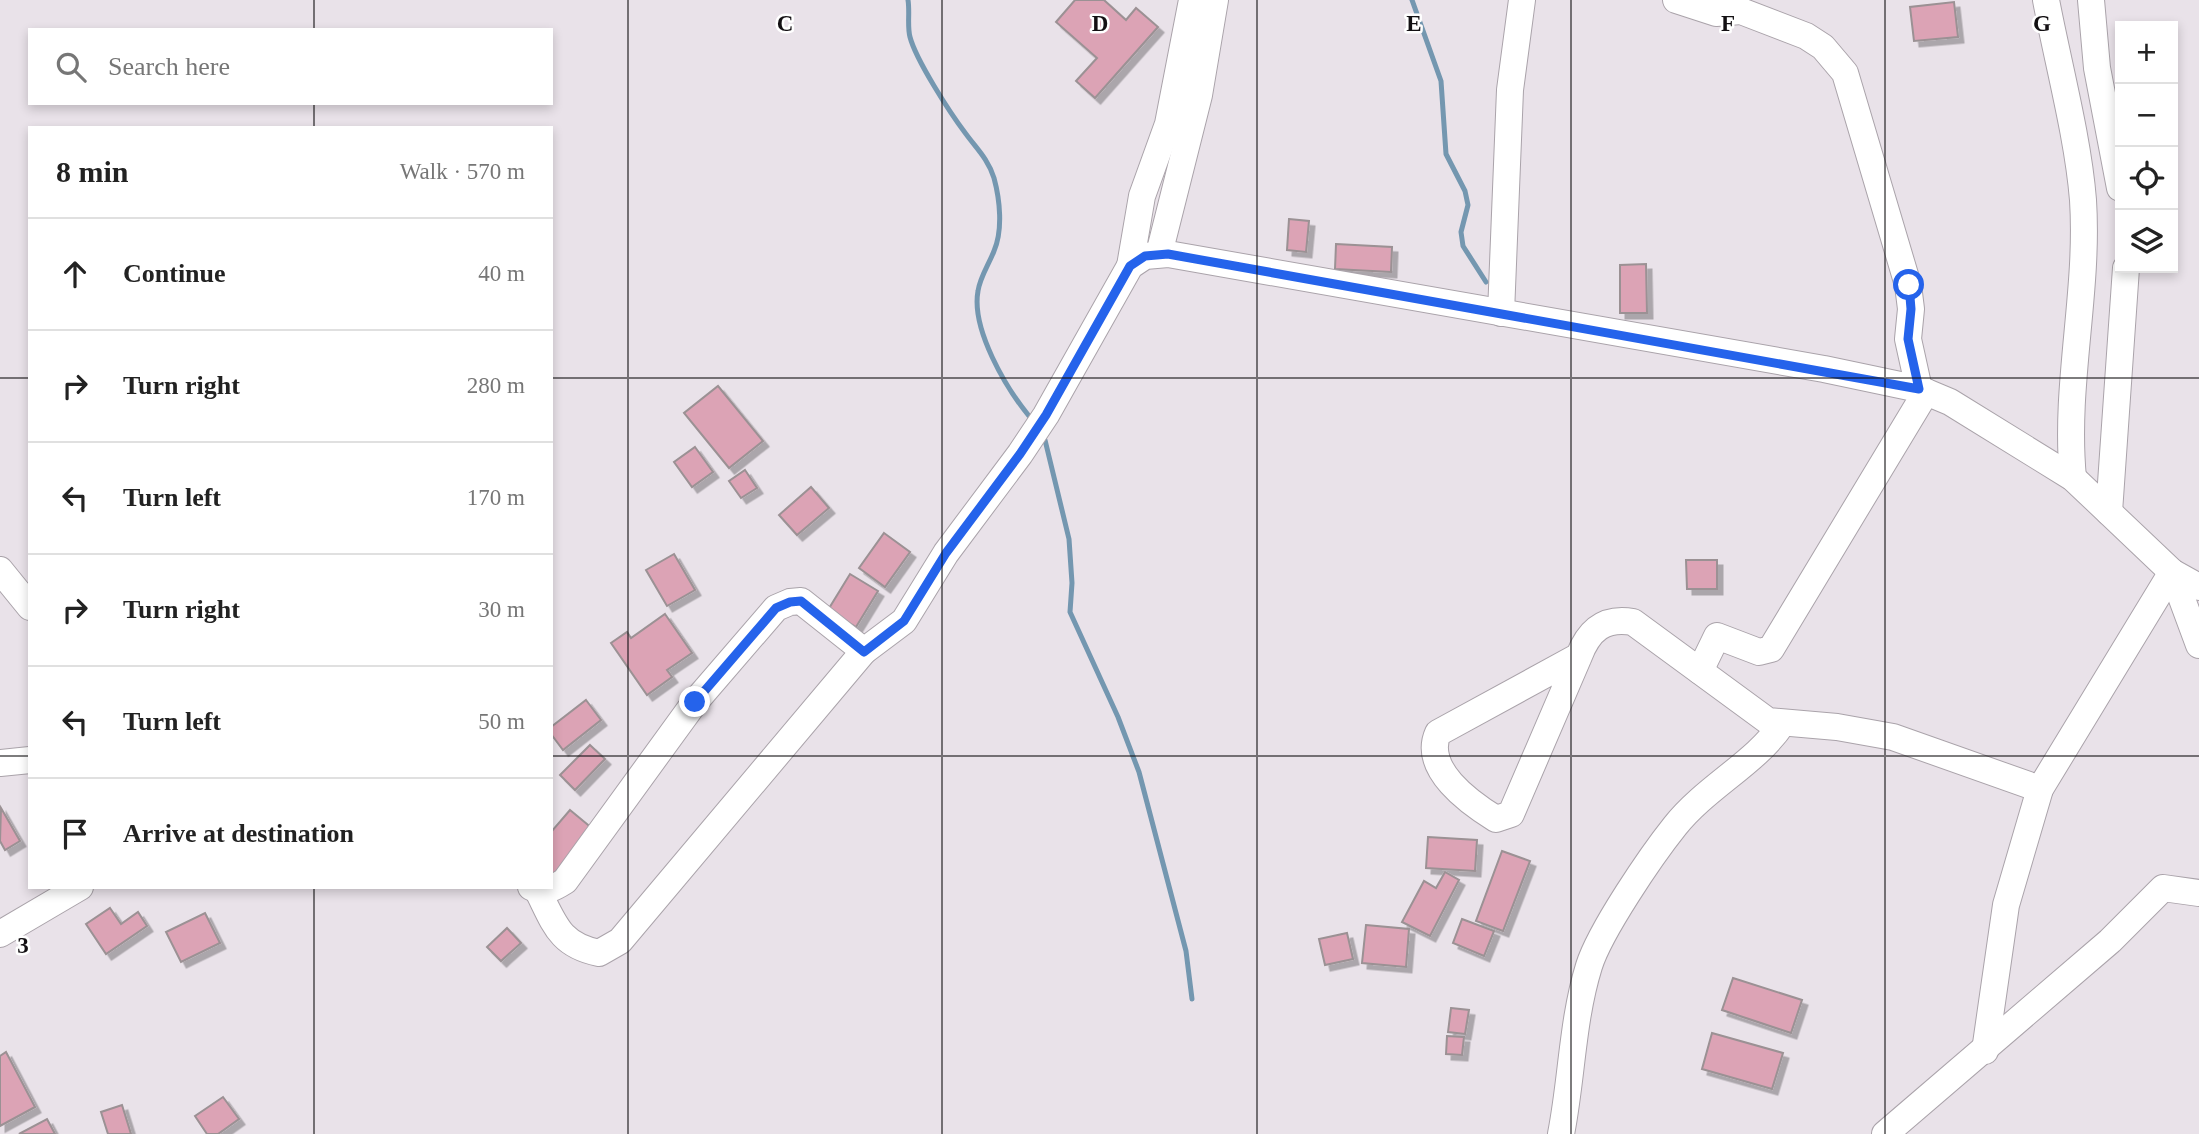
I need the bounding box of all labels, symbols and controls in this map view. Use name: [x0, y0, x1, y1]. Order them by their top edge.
text: C: [777, 11, 793, 36]
text: D: [1092, 11, 1108, 36]
text: E: [1406, 11, 1422, 36]
text: F: [1721, 11, 1735, 36]
text: G: [2033, 11, 2051, 36]
map controls: [2115, 21, 2178, 273]
button: +: [2115, 21, 2178, 84]
search box: [28, 28, 553, 105]
icon: search: [52, 48, 90, 86]
text: Search here: [108, 52, 230, 81]
button: −: [2115, 84, 2178, 147]
button: locate: [2115, 147, 2178, 210]
text: 8 min: [56, 155, 129, 188]
text: Walk · 570 m: [400, 159, 525, 184]
button: layers: [2115, 210, 2178, 273]
icon: ahead: [56, 255, 94, 293]
text: Continue: [123, 259, 226, 288]
text: 40 m: [478, 261, 525, 286]
route start: [1893, 269, 1924, 300]
icon: right: [56, 367, 94, 405]
text: Turn right: [123, 371, 240, 400]
text: 280 m: [467, 373, 525, 398]
icon: left: [56, 479, 94, 517]
text: Turn left: [123, 483, 221, 512]
text: 170 m: [467, 485, 525, 510]
icon: right: [56, 591, 94, 629]
text: Turn right: [123, 595, 240, 624]
text: 30 m: [478, 597, 525, 622]
route end: [679, 686, 710, 717]
icon: left: [56, 703, 94, 741]
text: Turn left: [123, 707, 221, 736]
text: 50 m: [478, 709, 525, 734]
icon: arrive: [56, 815, 94, 853]
text: Arrive at destination: [123, 819, 354, 848]
text: 3: [17, 933, 29, 958]

